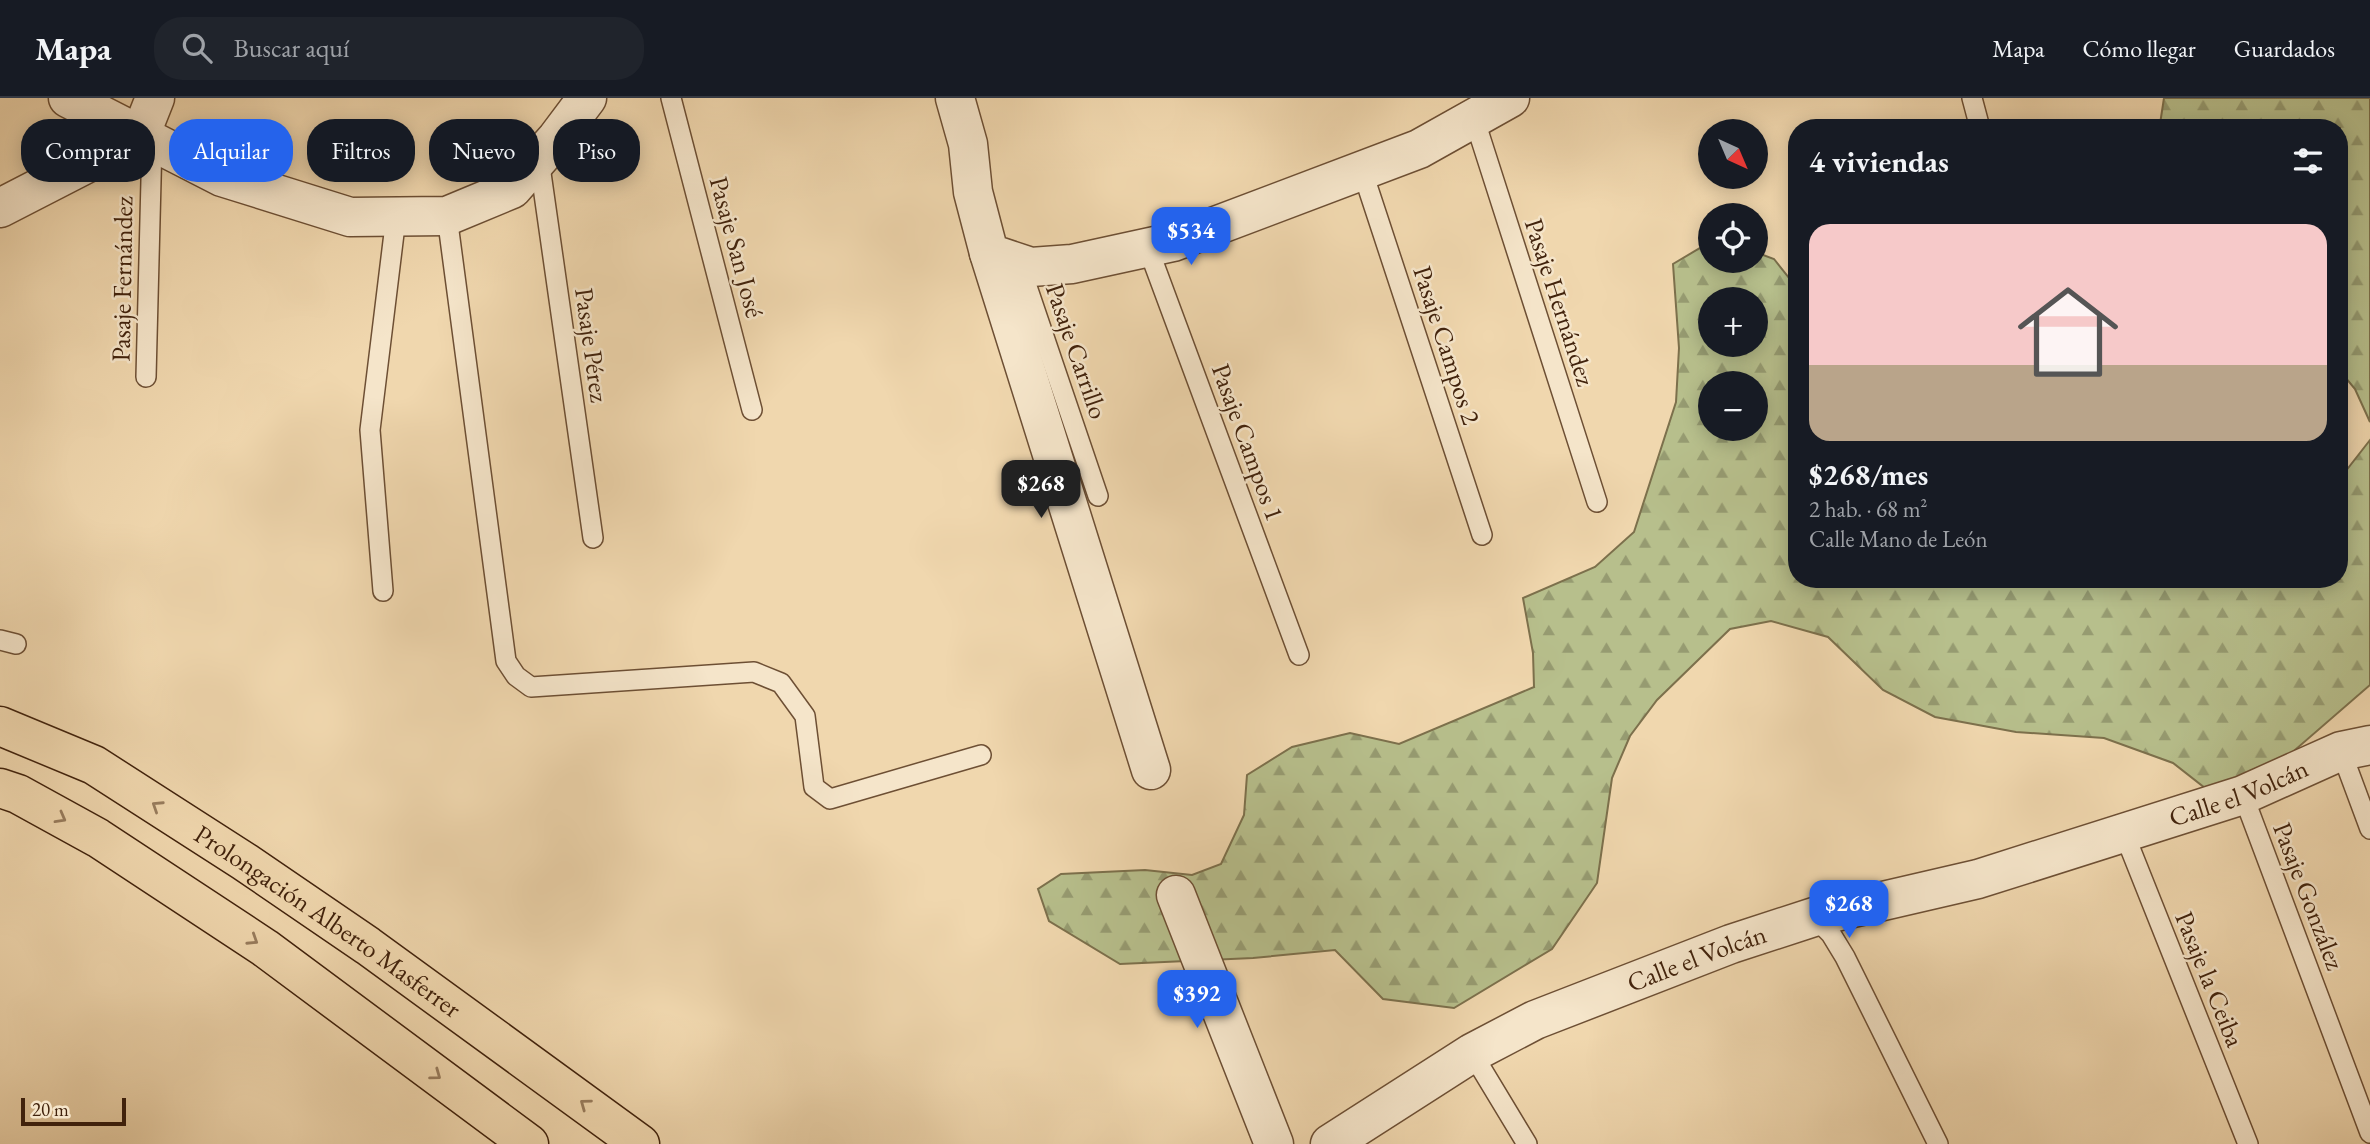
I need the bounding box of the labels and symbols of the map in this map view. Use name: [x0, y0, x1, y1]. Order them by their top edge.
north arrow: [1698, 119, 1768, 189]
street label: Pasaje San José: [702, 173, 772, 321]
street label: Pasaje Fernández: [104, 196, 140, 362]
pin: $534: [1150, 208, 1232, 267]
street label: Pasaje Hernández: [1517, 214, 1603, 390]
street label: Pasaje Campos 2: [1405, 261, 1489, 429]
street label: Pasaje Carrillo: [1038, 279, 1116, 423]
street label: Pasaje Pérez: [567, 286, 617, 404]
street label: Pasaje Campos 1: [1204, 359, 1292, 525]
pin: $268: [1000, 460, 1082, 520]
street label: Calle el Volcán: [2165, 751, 2314, 834]
one-way arrow: [152, 801, 165, 814]
one-way arrow: [54, 810, 67, 823]
street label: Prolongación Alberto Masferrer: [188, 817, 468, 1026]
street label: Pasaje González: [2265, 818, 2353, 975]
pin: $268: [1808, 880, 1890, 940]
street label: Pasaje la Ceiba: [2167, 906, 2253, 1052]
street label: Calle el Volcán: [1622, 917, 1771, 1000]
one-way arrow: [245, 932, 258, 944]
pin: $392: [1156, 970, 1238, 1030]
one-way arrow: [429, 1066, 441, 1079]
scale bar: [21, 1095, 126, 1127]
one-way arrow: [580, 1100, 593, 1112]

